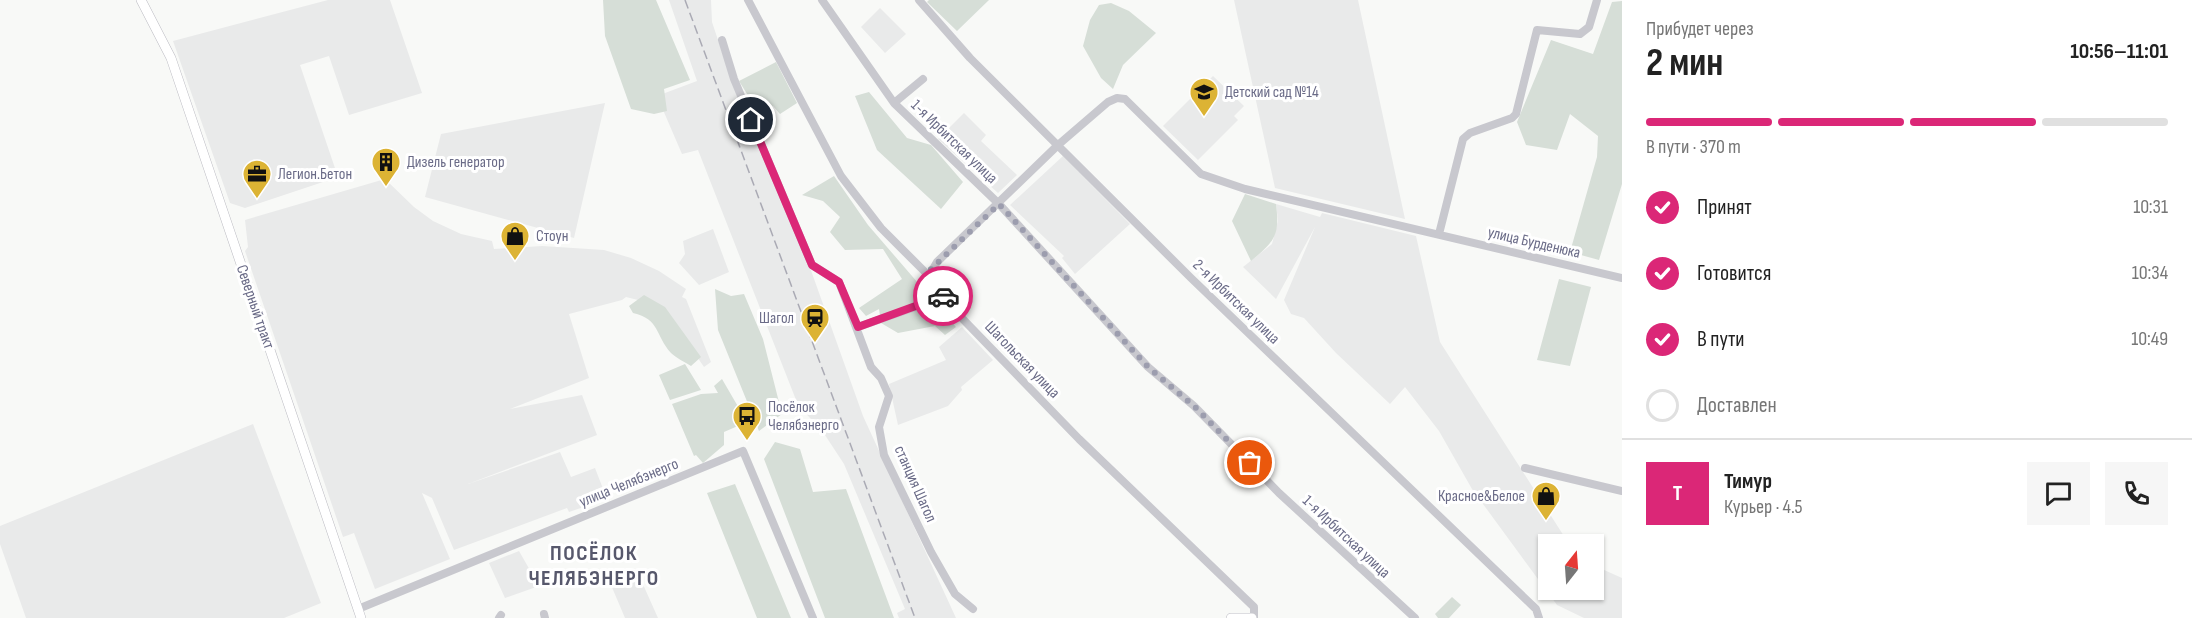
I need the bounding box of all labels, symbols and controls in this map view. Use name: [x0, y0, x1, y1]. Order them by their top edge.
text: Прибудет через: [1646, 17, 1754, 41]
text: 10:56–11:01: [2070, 38, 2168, 65]
text: 2 мин: [1646, 40, 1723, 87]
school or university icon: Детский сад №14: [1188, 76, 1220, 118]
place label: Детский сад №14: [1225, 83, 1319, 102]
pin: [725, 94, 776, 145]
street label: 1-я Ирбитская улица: [907, 96, 1001, 188]
icon: home: [734, 103, 767, 136]
text: В пути · 370 m: [1646, 135, 1741, 159]
building icon: Дизель генератор: [370, 146, 402, 188]
place label: Дизель генератор: [407, 153, 505, 172]
office icon: Легион.Бетон: [241, 158, 273, 200]
place label: Легион.Бетон: [278, 165, 352, 184]
icon: check: [1646, 191, 1679, 224]
text: Принят: [1697, 194, 1752, 221]
text: 10:31: [2133, 195, 2168, 219]
shop icon: Стоун: [499, 220, 531, 262]
street label: улица Бурденюка: [1486, 223, 1582, 263]
place label: Стоун: [536, 227, 568, 246]
street label: 2-я Ирбитская улица: [1189, 256, 1283, 348]
icon: check: [1646, 257, 1679, 290]
text: Готовится: [1697, 260, 1771, 287]
text: 10:34: [2132, 261, 2168, 285]
street label: Северный тракт: [232, 263, 278, 352]
courier: [913, 266, 973, 326]
icon: car: [927, 280, 960, 313]
station icon: Шагол: [799, 302, 831, 344]
place label: Шагол: [759, 309, 794, 328]
street label: Шагольская улица: [981, 318, 1063, 402]
icon: check: [1646, 323, 1679, 356]
text: В пути: [1697, 326, 1745, 353]
text: 10:49: [2131, 327, 2168, 351]
text: Доставлен: [1697, 392, 1777, 419]
place label: Посёлок Челябэнерго: [768, 398, 839, 435]
bus stop icon: Посёлок Челябэнерго: [731, 400, 763, 442]
pin: [1224, 437, 1275, 488]
street label: станция Шагол: [890, 443, 940, 525]
icon: bag: [1233, 446, 1266, 479]
street label: улица Челябэнерго: [577, 454, 681, 512]
button: chat: [2027, 462, 2090, 525]
button: phone: [2105, 462, 2168, 525]
text: Тимур: [1724, 468, 1772, 495]
shop icon: Красное&Белое: [1530, 480, 1562, 522]
text: Т: [1673, 480, 1682, 507]
place label: Красное&Белое: [1438, 487, 1525, 506]
street label: 1-я Ирбитская улица: [1298, 492, 1394, 582]
text: Курьер · 4.5: [1724, 495, 1803, 519]
north arrow: [1538, 534, 1604, 600]
map controls: [1538, 534, 1604, 600]
district label: ПОСЁЛОК ЧЕЛЯБЭНЕРГО: [528, 540, 660, 592]

